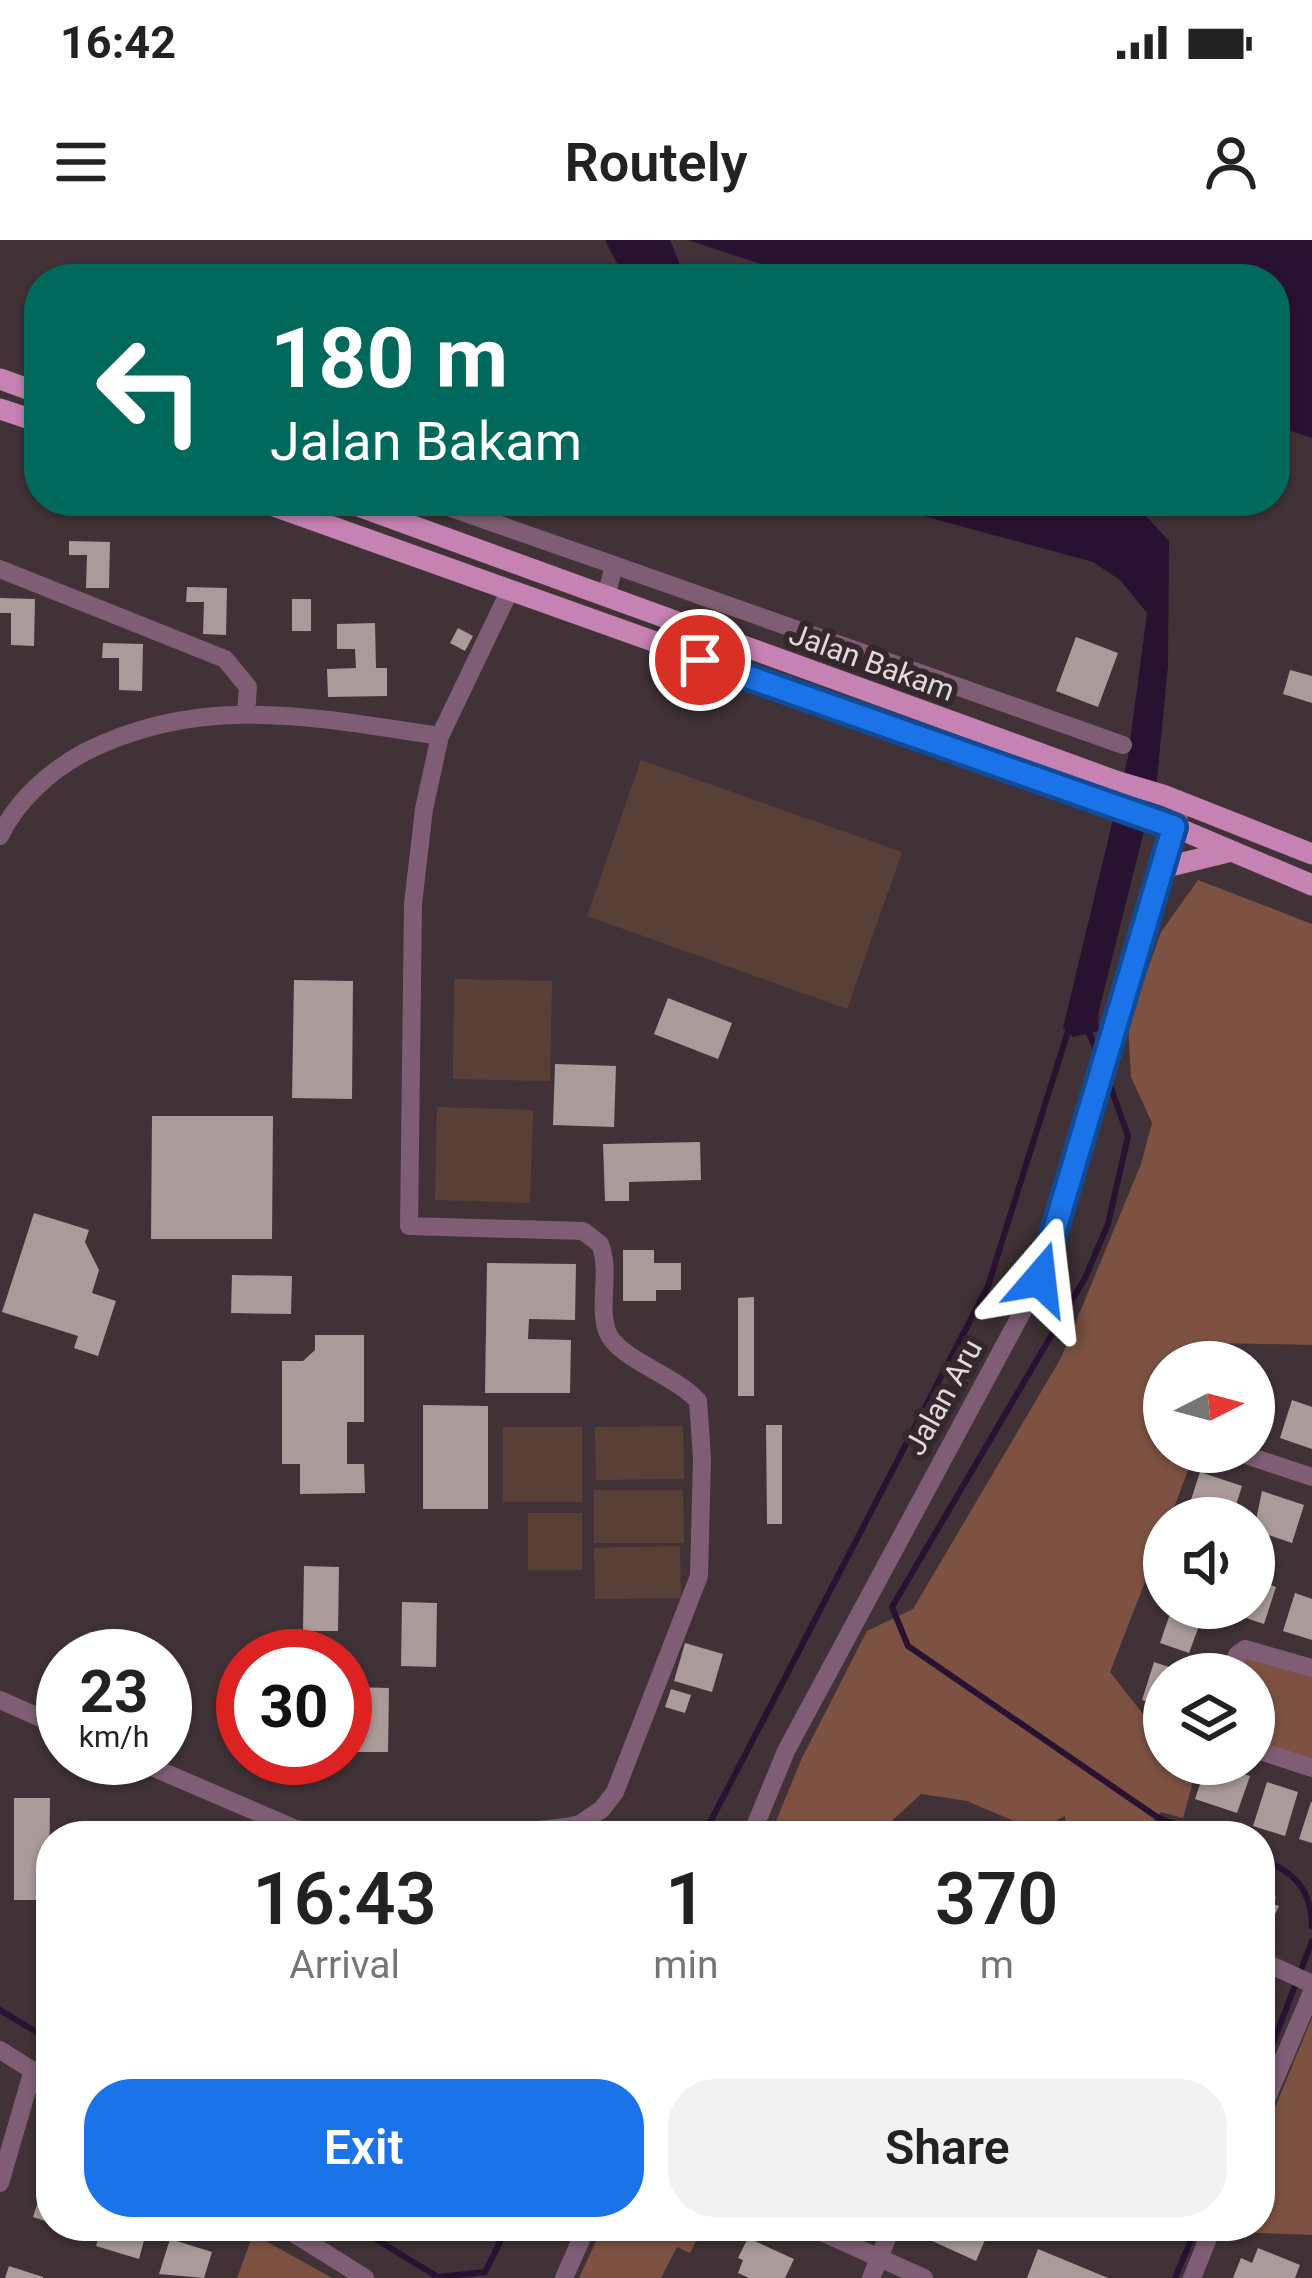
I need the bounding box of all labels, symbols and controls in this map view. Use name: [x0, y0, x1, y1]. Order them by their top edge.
text: 16:42: [60, 16, 176, 69]
icon: menu: [48, 129, 114, 195]
icon: person: [1198, 129, 1264, 195]
text: Routely: [564, 131, 748, 194]
text: 180 m: [270, 309, 508, 408]
icon: left: [72, 312, 228, 468]
text: Jalan Bakam: [270, 410, 582, 473]
pin: [649, 609, 751, 711]
street label: Jalan Bakam: [785, 616, 959, 708]
icon: arrive: [667, 627, 733, 693]
position arrow: [977, 1216, 1103, 1342]
street label: Jalan Aru: [897, 1333, 989, 1461]
north arrow: [1143, 1341, 1275, 1473]
map controls: [1143, 1341, 1275, 1785]
button: sound: [1143, 1497, 1275, 1629]
speed limit sign: 30: [216, 1629, 372, 1785]
button: layers: [1143, 1653, 1275, 1785]
text: 23: [80, 1656, 148, 1727]
text: km/h: [79, 1719, 149, 1754]
text: 16:43: [253, 1857, 437, 1942]
text: 1: [665, 1857, 706, 1942]
text: 370: [935, 1857, 1058, 1942]
text: Arrival: [289, 1942, 400, 1988]
text: min: [653, 1942, 718, 1988]
text: m: [980, 1942, 1014, 1988]
button: Exit: [84, 2079, 644, 2217]
button: Share: [668, 2079, 1227, 2217]

